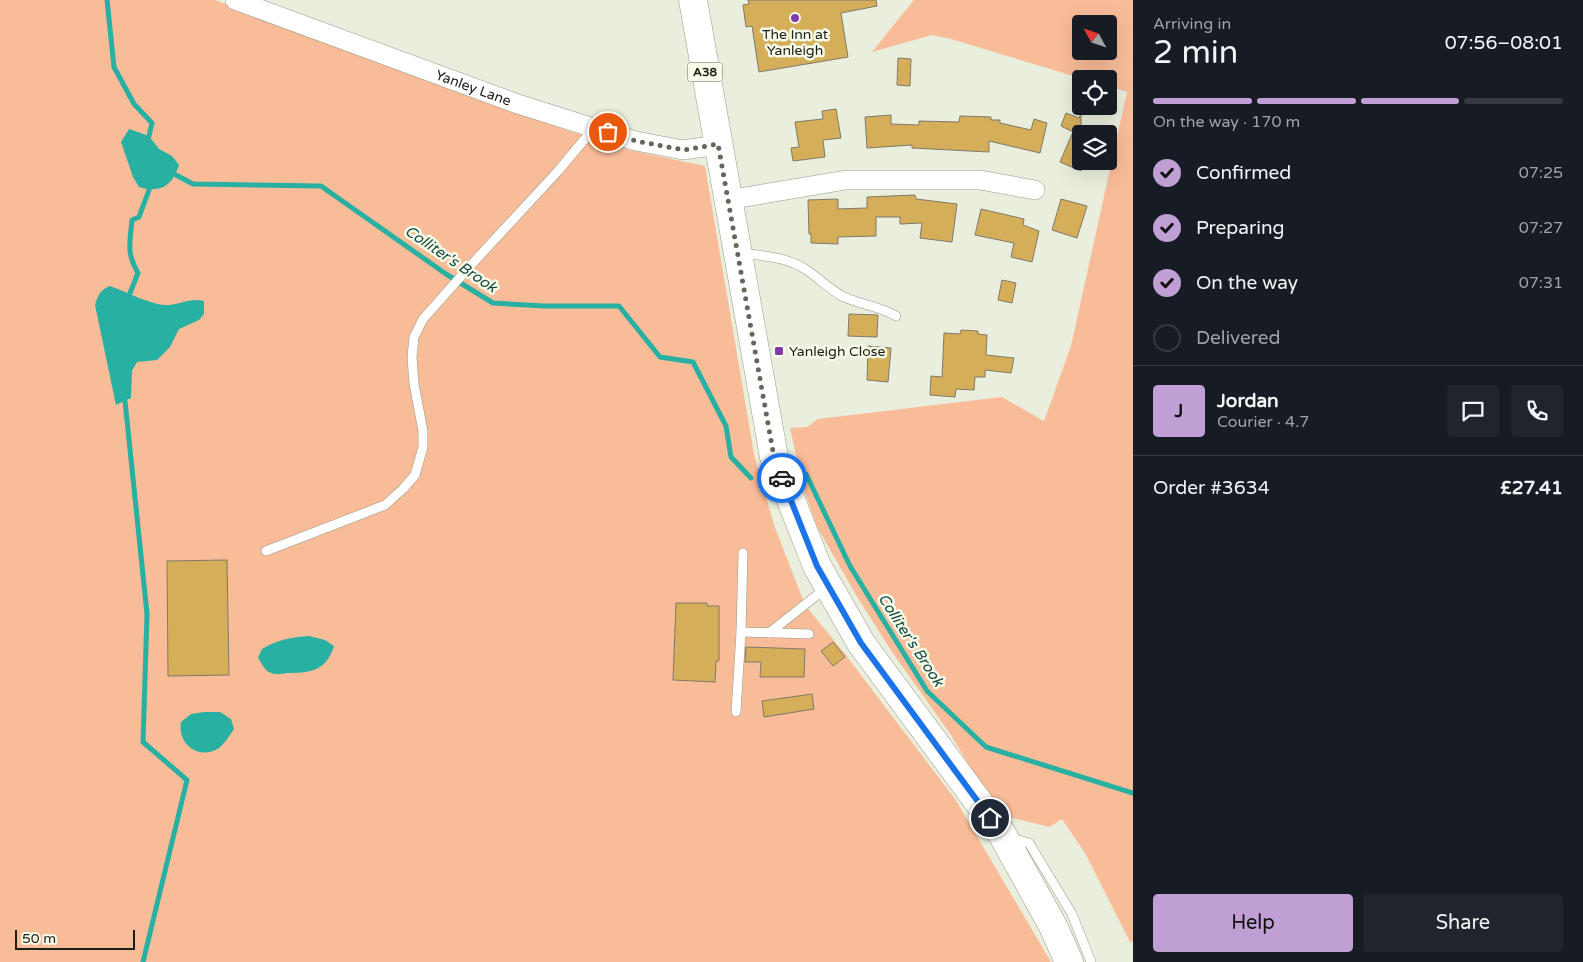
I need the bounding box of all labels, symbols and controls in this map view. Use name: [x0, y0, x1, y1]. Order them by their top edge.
marker: The Inn at Yanleigh: [789, 12, 801, 24]
text: Arriving in: [1153, 14, 1231, 34]
north arrow: [1072, 15, 1118, 60]
map controls: [1072, 15, 1117, 170]
place label: The Inn at Yanleigh: [762, 26, 829, 59]
text: 07:56–08:01: [1445, 32, 1563, 54]
text: 2 min: [1153, 34, 1238, 72]
road number: A38: [688, 62, 722, 82]
street label: Yanley Lane: [433, 66, 514, 109]
button: locate: [1072, 70, 1117, 115]
pin: [587, 111, 629, 153]
text: On the way · 170 m: [1153, 112, 1300, 132]
icon: bag: [594, 118, 622, 146]
button: layers: [1072, 125, 1117, 170]
icon: check: [1153, 159, 1181, 187]
text: Confirmed: [1196, 162, 1291, 184]
text: 07:25: [1519, 163, 1563, 183]
icon: check: [1153, 214, 1181, 242]
text: Preparing: [1196, 217, 1285, 239]
text: 07:27: [1519, 218, 1563, 238]
water label: Colliter's Brook: [402, 222, 502, 297]
icon: check: [1153, 269, 1181, 297]
text: On the way: [1196, 272, 1298, 294]
text: 07:31: [1519, 273, 1563, 293]
text: Delivered: [1196, 327, 1281, 349]
place label: Yanleigh Close: [789, 343, 886, 360]
marker: Yanleigh Close: [773, 345, 785, 357]
button: chat: [1447, 385, 1499, 437]
button: phone: [1511, 385, 1563, 437]
text: Jordan: [1217, 390, 1279, 412]
text: J: [1175, 400, 1183, 422]
text: Courier · 4.7: [1217, 412, 1309, 432]
courier: [757, 453, 807, 503]
icon: car: [768, 464, 796, 492]
text: Order #3634: [1153, 477, 1270, 499]
text: £27.41: [1500, 477, 1563, 499]
water label: Colliter's Brook: [874, 590, 949, 691]
pin: [969, 797, 1011, 839]
icon: home: [976, 804, 1004, 832]
button: Help: [1153, 894, 1353, 952]
button: Share: [1363, 894, 1563, 952]
scale bar: [15, 927, 135, 950]
text: 50 m: [22, 930, 56, 947]

